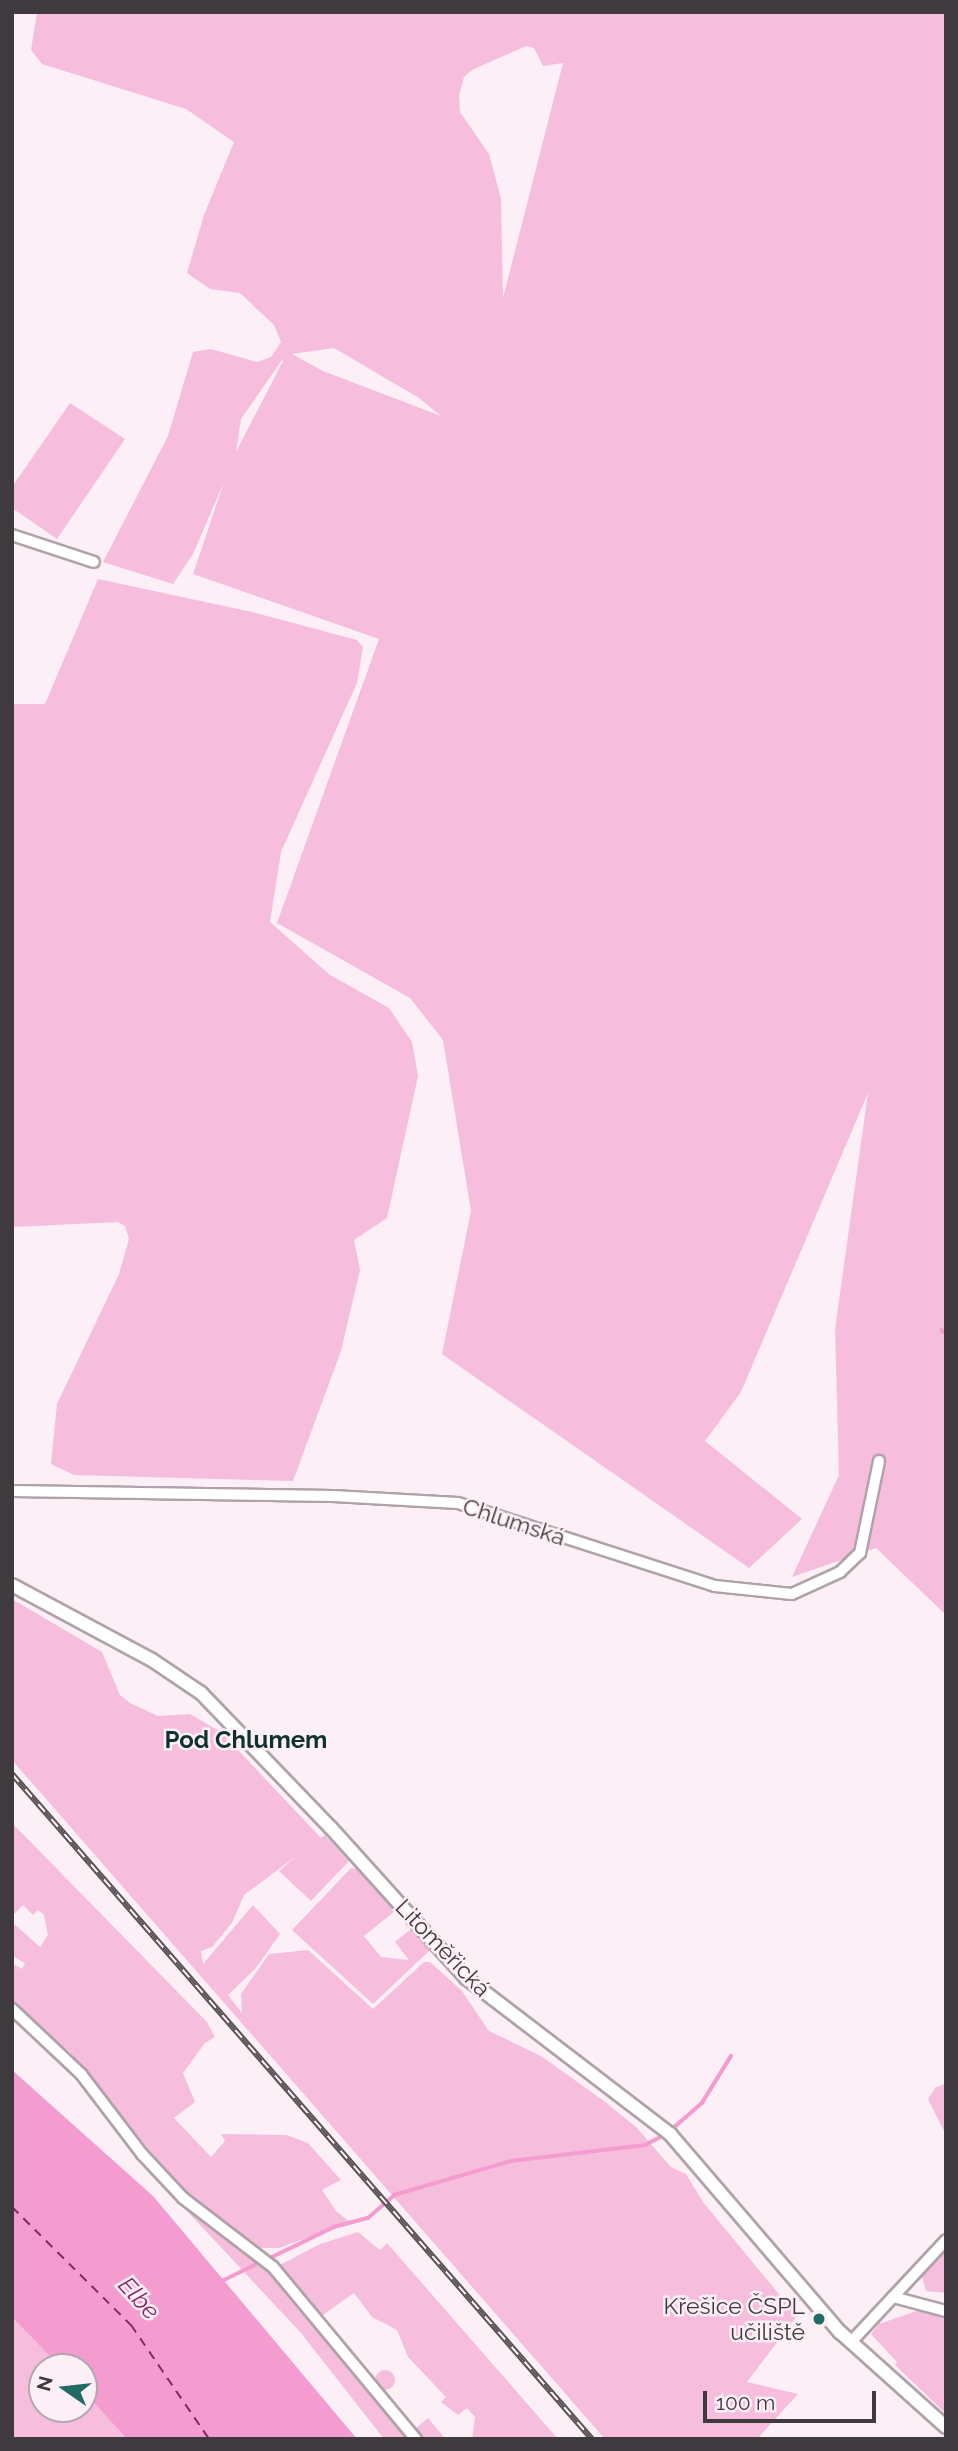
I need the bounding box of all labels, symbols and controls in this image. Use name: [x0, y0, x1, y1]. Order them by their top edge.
street label: Chlumská: [459, 1492, 569, 1552]
district label: Pod Chlumem: [165, 1726, 327, 1754]
street label: Litoměřická: [390, 1894, 496, 2002]
water label: Elbe: [112, 2271, 166, 2325]
place label: Křešice ČSPL učiliště: [664, 2292, 805, 2346]
marker: Křešice ČSPL učiliště: [811, 2311, 827, 2327]
north arrow: [28, 2353, 98, 2423]
text: N: [32, 2374, 57, 2393]
scale bar: [706, 2378, 879, 2422]
text: 100 m: [716, 2390, 775, 2415]

